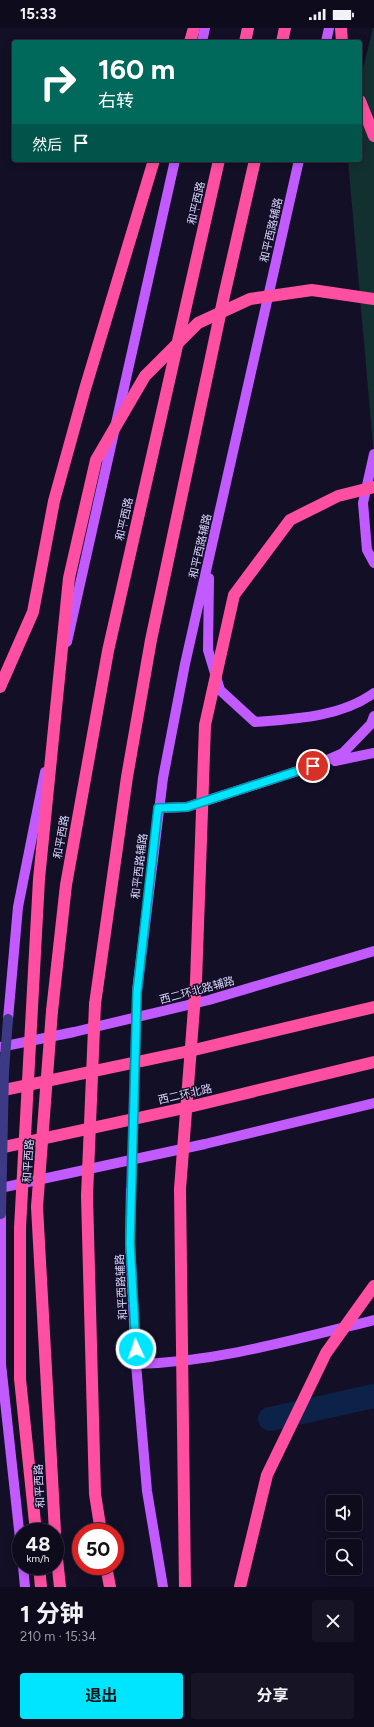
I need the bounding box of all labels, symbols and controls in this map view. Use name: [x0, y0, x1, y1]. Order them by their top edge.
text: 15:33: [20, 5, 56, 23]
text: 160 m: [98, 52, 175, 86]
icon: right: [32, 56, 84, 108]
text: 右转: [98, 90, 134, 112]
icon: arrive: [70, 132, 92, 154]
text: 然后: [32, 136, 62, 154]
street label: 和平西路: [185, 180, 208, 226]
street label: 和平西路辅路: [258, 196, 285, 264]
street label: 和平西路: [113, 496, 136, 542]
street label: 和平西路辅路: [187, 512, 214, 580]
pin: [296, 749, 330, 783]
icon: arrive: [302, 755, 324, 777]
street label: 和平西路: [51, 814, 72, 860]
street label: 和平西路辅路: [129, 833, 150, 900]
street label: 西二环北路辅路: [158, 974, 236, 1007]
street label: 西二环北路: [157, 1082, 213, 1107]
street label: 和平西路: [20, 1139, 37, 1183]
street label: 和平西路辅路: [113, 1254, 130, 1320]
position arrow: [115, 1328, 157, 1370]
street label: 和平西路: [32, 1464, 47, 1508]
map controls: [326, 1495, 362, 1575]
button: sound: [326, 1495, 362, 1531]
speed limit sign: 50: [72, 1523, 124, 1575]
text: 48: [26, 1532, 50, 1556]
button: search: [326, 1539, 362, 1575]
text: km/h: [27, 1552, 49, 1565]
text: 1 分钟: [20, 1599, 84, 1628]
button: close: [312, 1600, 354, 1642]
text: 210 m · 15:34: [20, 1629, 96, 1644]
button: 退出: [20, 1673, 183, 1719]
button: 分享: [191, 1673, 354, 1719]

